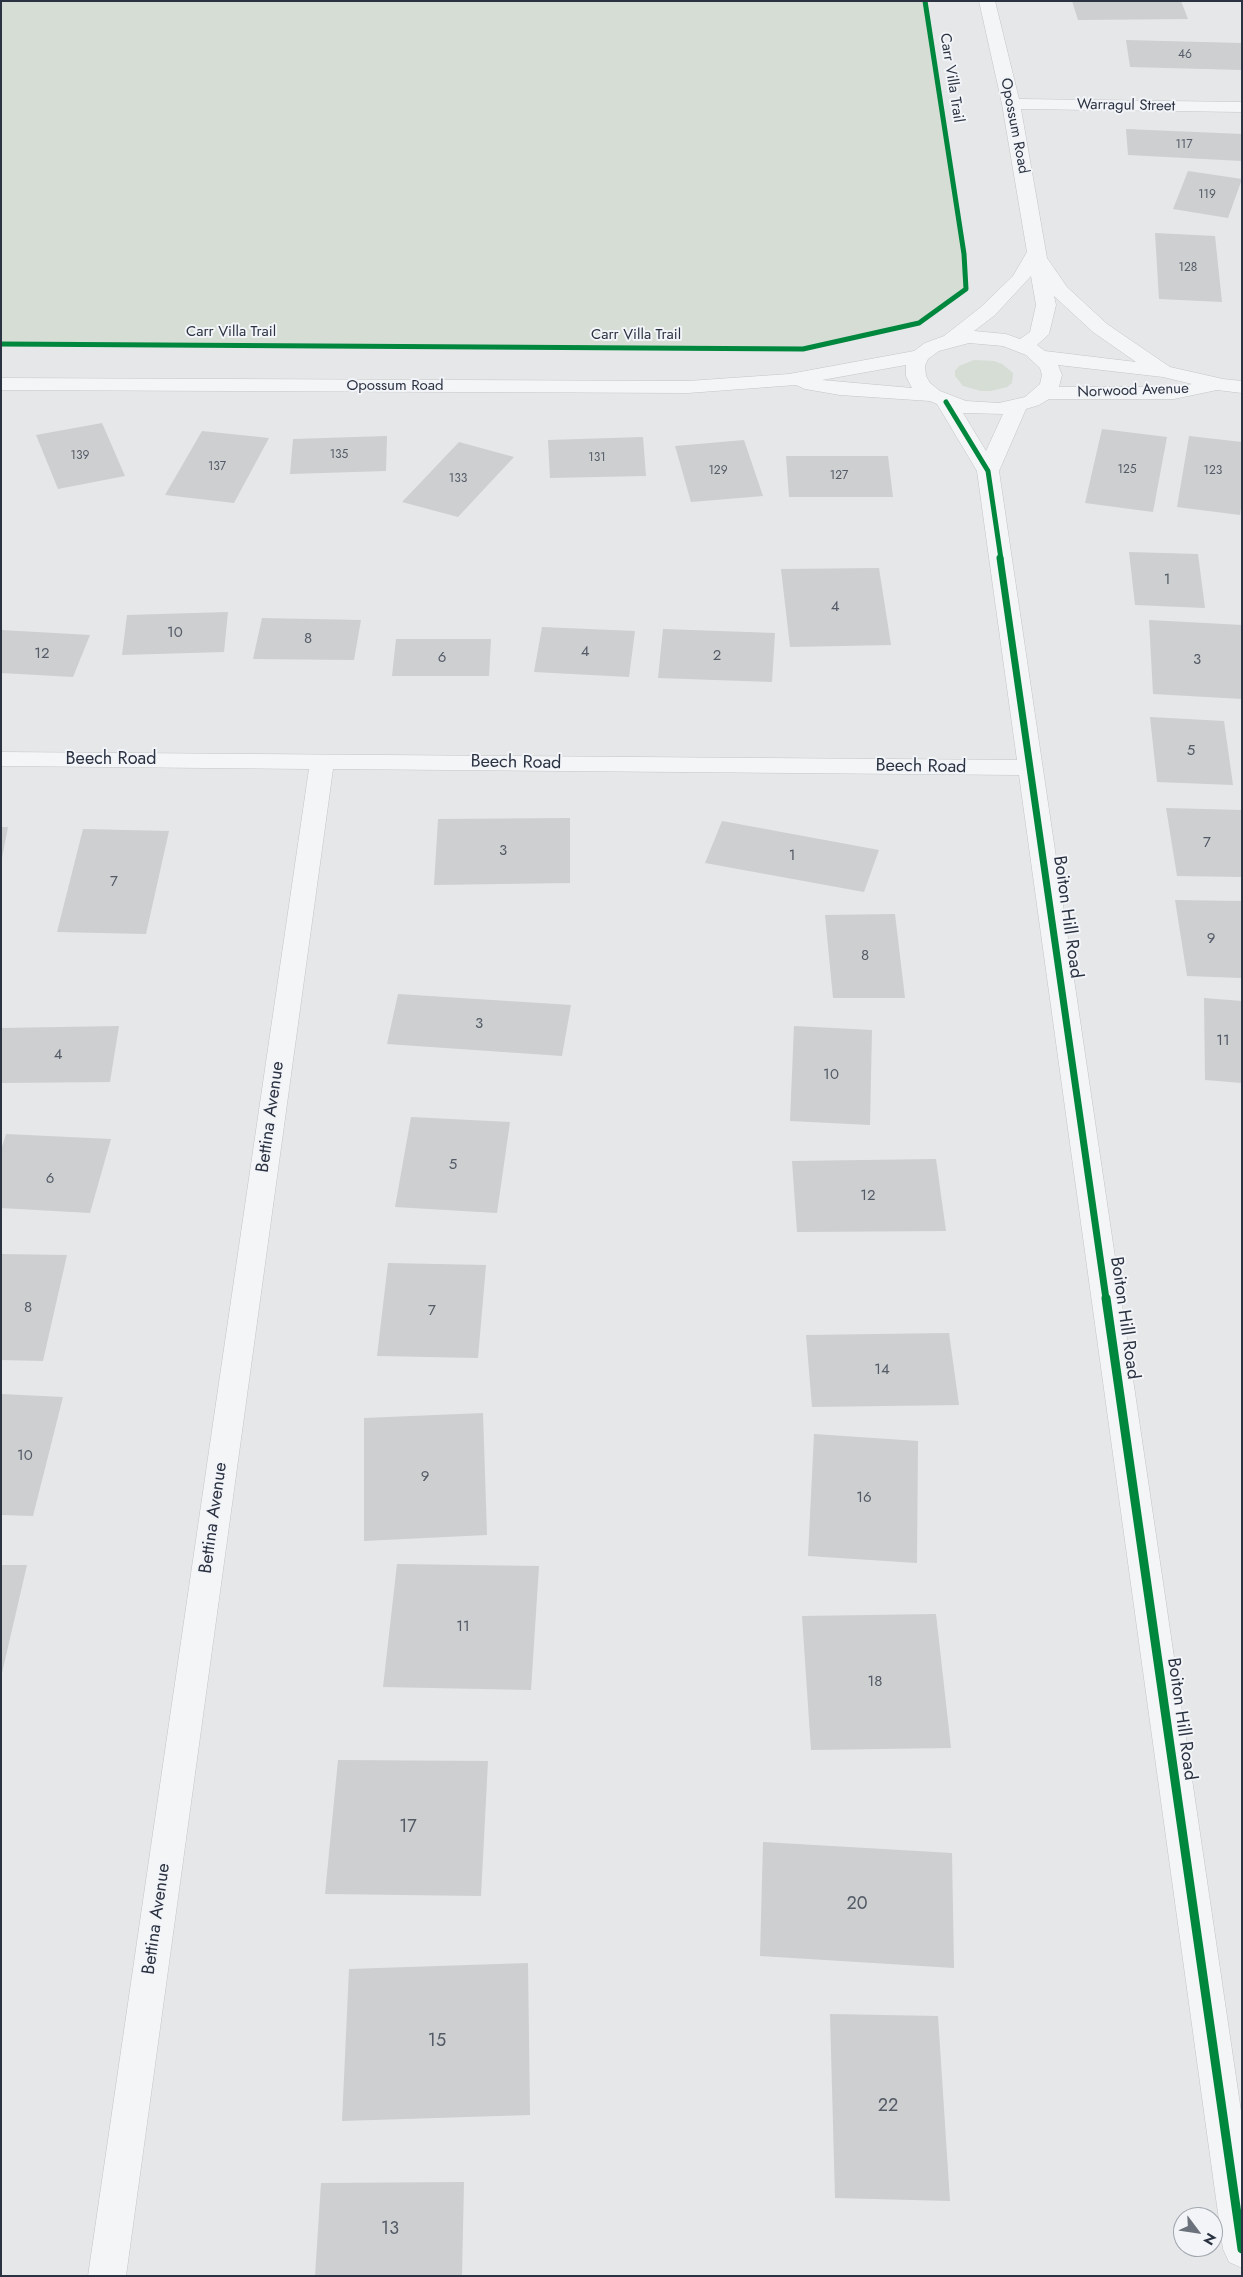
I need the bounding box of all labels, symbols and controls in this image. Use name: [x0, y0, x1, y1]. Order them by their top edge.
street label: Carr Villa Trail: [935, 32, 967, 124]
house number: 46: [1178, 48, 1192, 62]
street label: Opossum Road: [996, 77, 1032, 175]
street label: Warragul Street: [1077, 96, 1175, 116]
house number: 117: [1175, 138, 1193, 152]
house number: 119: [1198, 188, 1216, 202]
house number: 128: [1179, 261, 1197, 275]
street label: Carr Villa Trail: [186, 323, 276, 341]
street label: Carr Villa Trail: [591, 326, 681, 344]
street label: Opossum Road: [346, 377, 444, 395]
street label: Norwood Avenue: [1077, 380, 1189, 402]
house number: 135: [330, 448, 348, 462]
house number: 139: [71, 449, 89, 463]
house number: 131: [588, 451, 606, 465]
house number: 137: [208, 460, 226, 474]
house number: 125: [1118, 463, 1136, 477]
house number: 129: [708, 464, 728, 478]
house number: 123: [1204, 464, 1222, 478]
house number: 127: [830, 469, 848, 483]
house number: 133: [449, 472, 467, 486]
house number: 1: [1164, 571, 1170, 589]
house number: 4: [831, 598, 839, 616]
house number: 10: [167, 624, 183, 642]
house number: 8: [304, 630, 312, 648]
house number: 4: [581, 643, 589, 661]
house number: 12: [34, 645, 50, 663]
house number: 2: [713, 647, 721, 665]
house number: 6: [438, 649, 446, 667]
house number: 3: [1193, 651, 1201, 669]
house number: 5: [1187, 742, 1195, 760]
street label: Beech Road: [66, 749, 156, 771]
street label: Beech Road: [470, 751, 562, 775]
street label: Beech Road: [875, 755, 967, 779]
house number: 7: [1203, 834, 1211, 852]
house number: 3: [499, 842, 507, 860]
house number: 1: [789, 847, 795, 865]
street label: Boiton Hill Road: [1048, 854, 1086, 980]
house number: 7: [110, 873, 118, 891]
house number: 9: [1207, 930, 1215, 948]
house number: 8: [861, 947, 869, 965]
house number: 3: [475, 1015, 483, 1033]
house number: 11: [1216, 1032, 1230, 1050]
house number: 4: [54, 1046, 62, 1064]
street label: Bettina Avenue: [252, 1060, 290, 1174]
house number: 10: [823, 1066, 839, 1084]
house number: 5: [449, 1156, 457, 1174]
house number: 6: [46, 1170, 54, 1188]
house number: 12: [860, 1187, 876, 1205]
street label: Boiton Hill Road: [1105, 1255, 1143, 1381]
house number: 8: [24, 1299, 32, 1317]
house number: 7: [428, 1302, 436, 1320]
house number: 14: [874, 1361, 890, 1379]
house number: 10: [17, 1447, 33, 1465]
street label: Bettina Avenue: [195, 1461, 233, 1575]
house number: 9: [421, 1468, 429, 1486]
house number: 16: [856, 1489, 872, 1507]
house number: 11: [456, 1618, 470, 1636]
street label: Boiton Hill Road: [1162, 1656, 1200, 1782]
house number: 18: [868, 1673, 882, 1691]
house number: 17: [399, 1817, 417, 1839]
street label: Bettina Avenue: [138, 1862, 176, 1976]
house number: 20: [846, 1894, 868, 1916]
house number: 15: [428, 2031, 446, 2053]
house number: 22: [878, 2096, 898, 2118]
north arrow: [1173, 2207, 1223, 2257]
house number: 13: [381, 2219, 399, 2241]
text: N: [1199, 2229, 1221, 2249]

